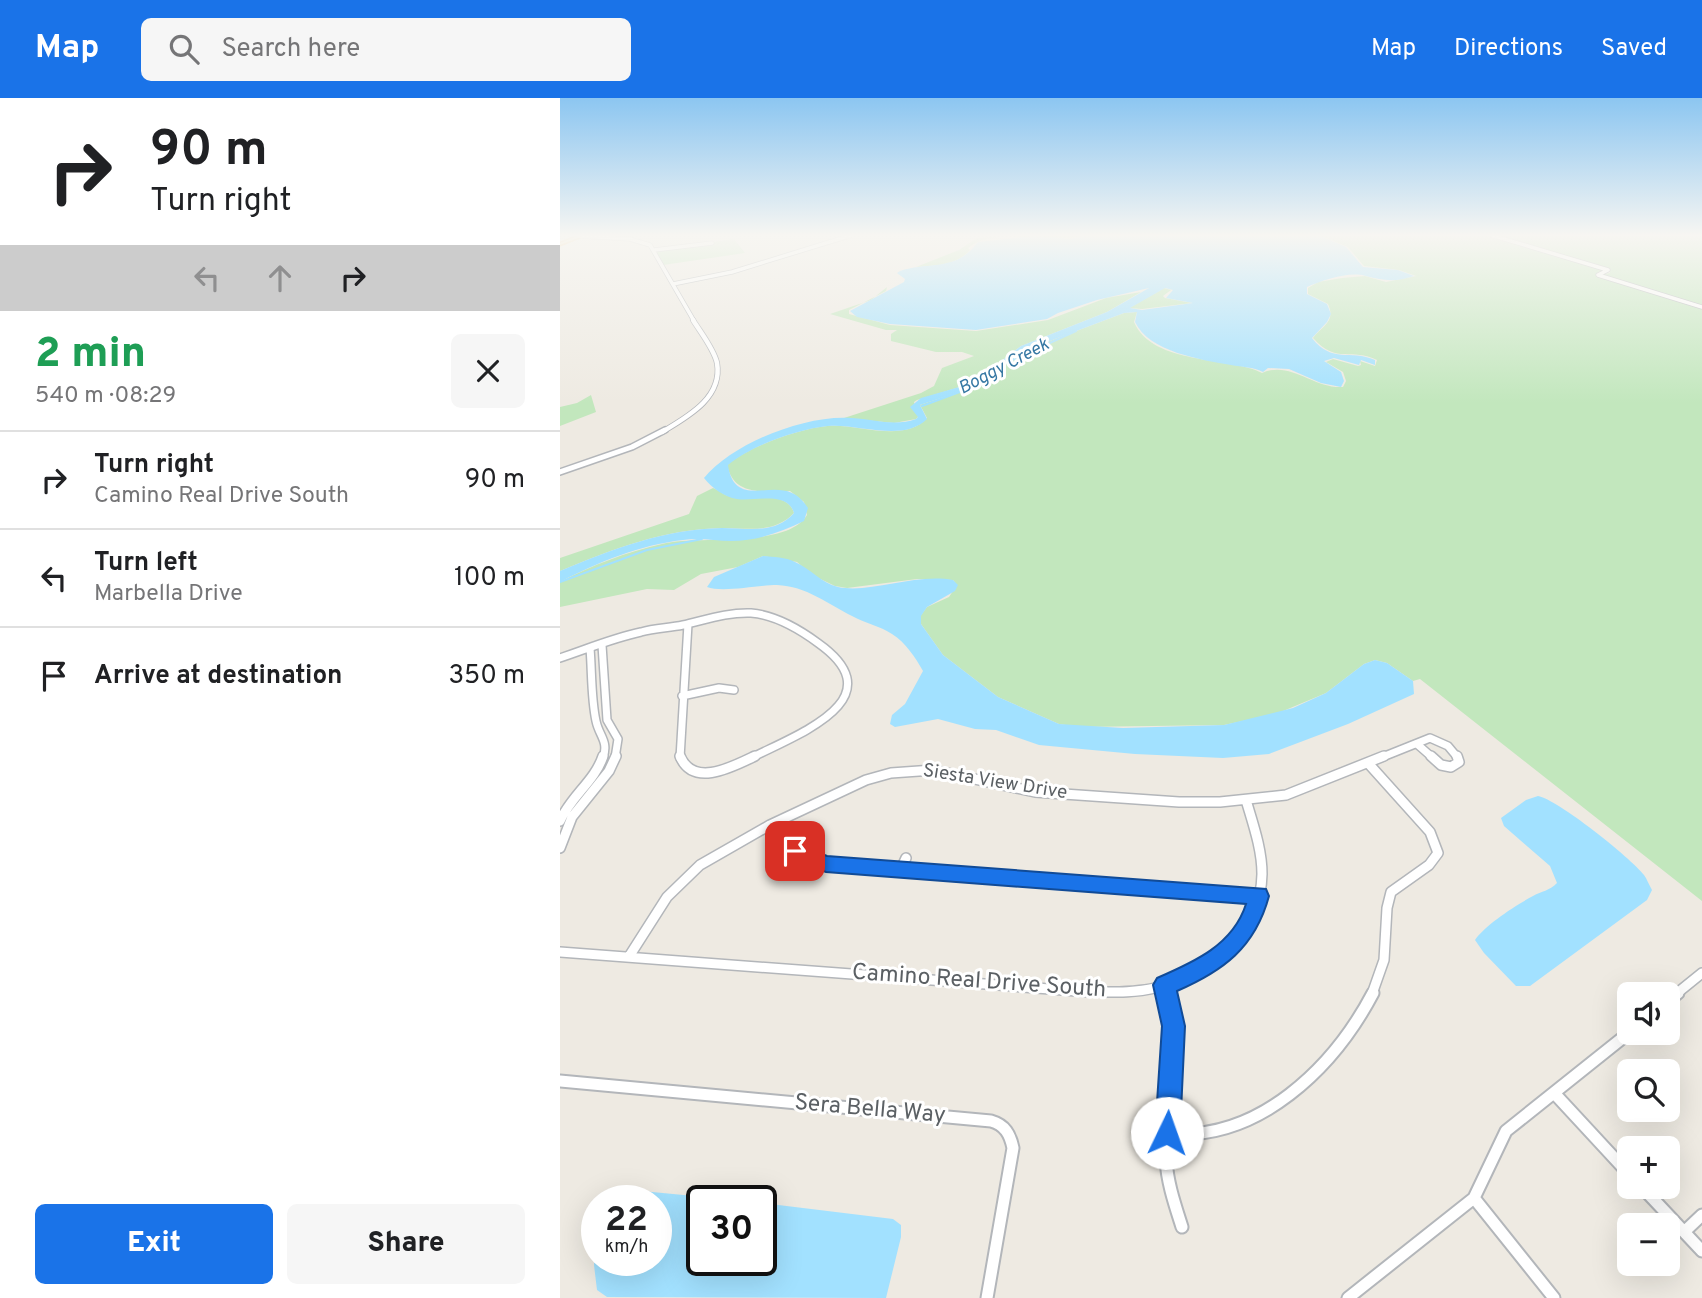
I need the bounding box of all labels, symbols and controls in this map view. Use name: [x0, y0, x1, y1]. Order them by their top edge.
search box: [141, 18, 631, 81]
text: Map: [35, 28, 99, 70]
icon: search: [165, 30, 203, 68]
text: Search here: [221, 33, 360, 66]
text: Map: [1371, 34, 1416, 64]
text: Directions: [1454, 34, 1563, 64]
text: Saved: [1601, 34, 1667, 64]
text: 90 m: [150, 121, 268, 183]
icon: right: [35, 126, 126, 217]
text: Turn right: [150, 182, 292, 222]
icon: left: [188, 259, 226, 297]
icon: ahead: [261, 259, 299, 297]
icon: right: [334, 259, 372, 297]
text: 2 min: [35, 329, 146, 382]
water label: Boggy Creek: [955, 333, 1054, 400]
button: close: [451, 334, 525, 408]
text: 540 m · 08:29: [35, 382, 176, 411]
text: Turn right: [94, 449, 214, 482]
icon: right: [35, 461, 73, 499]
text: 90 m: [465, 464, 525, 497]
text: Camino Real Drive South: [94, 482, 349, 511]
text: Turn left: [94, 547, 198, 580]
icon: left: [35, 559, 73, 597]
text: 100 m: [454, 562, 525, 595]
text: Marbella Drive: [94, 580, 243, 609]
icon: arrive: [35, 657, 73, 695]
text: Arrive at destination: [94, 660, 342, 693]
text: 350 m: [448, 660, 525, 693]
street label: Siesta View Drive: [921, 759, 1069, 805]
pin: [765, 821, 825, 881]
icon: arrive: [776, 832, 814, 870]
street label: Camino Real Drive South: [851, 959, 1107, 1005]
map controls: [1617, 982, 1680, 1276]
button: sound: [1617, 982, 1680, 1045]
button: search: [1617, 1059, 1680, 1122]
street label: Sera Bella Way: [793, 1089, 947, 1131]
position arrow: [1130, 1096, 1204, 1170]
button: +: [1617, 1136, 1680, 1199]
speed limit sign: 30: [686, 1185, 777, 1276]
text: 22: [605, 1199, 648, 1243]
button: Exit: [35, 1204, 273, 1284]
button: Share: [287, 1204, 525, 1284]
button: −: [1617, 1213, 1680, 1276]
text: km/h: [605, 1236, 648, 1259]

